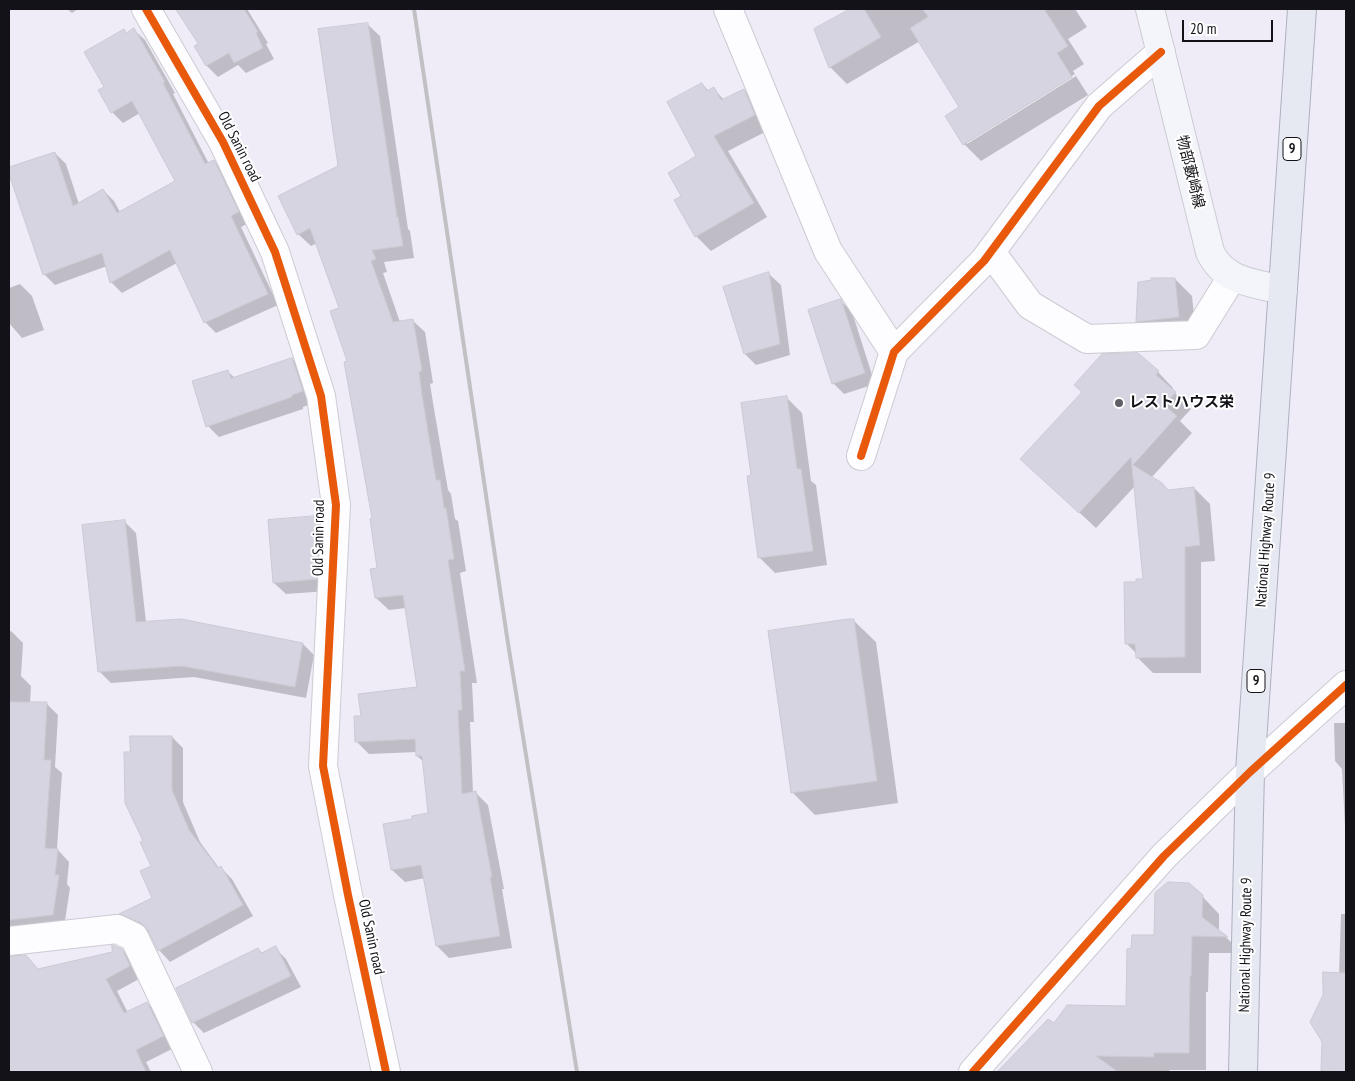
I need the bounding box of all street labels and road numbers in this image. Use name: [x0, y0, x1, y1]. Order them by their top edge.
street label: Old Sanin road: [214, 109, 264, 185]
street label: 物部藪崎線: [1172, 133, 1208, 211]
road number: 9: [1283, 138, 1301, 160]
street label: National Highway Route 9: [1252, 472, 1280, 608]
street label: Old Sanin road: [309, 500, 329, 576]
road number: 9: [1247, 669, 1265, 692]
street label: National Highway Route 9: [1236, 877, 1256, 1013]
street label: Old Sanin road: [354, 898, 388, 976]

